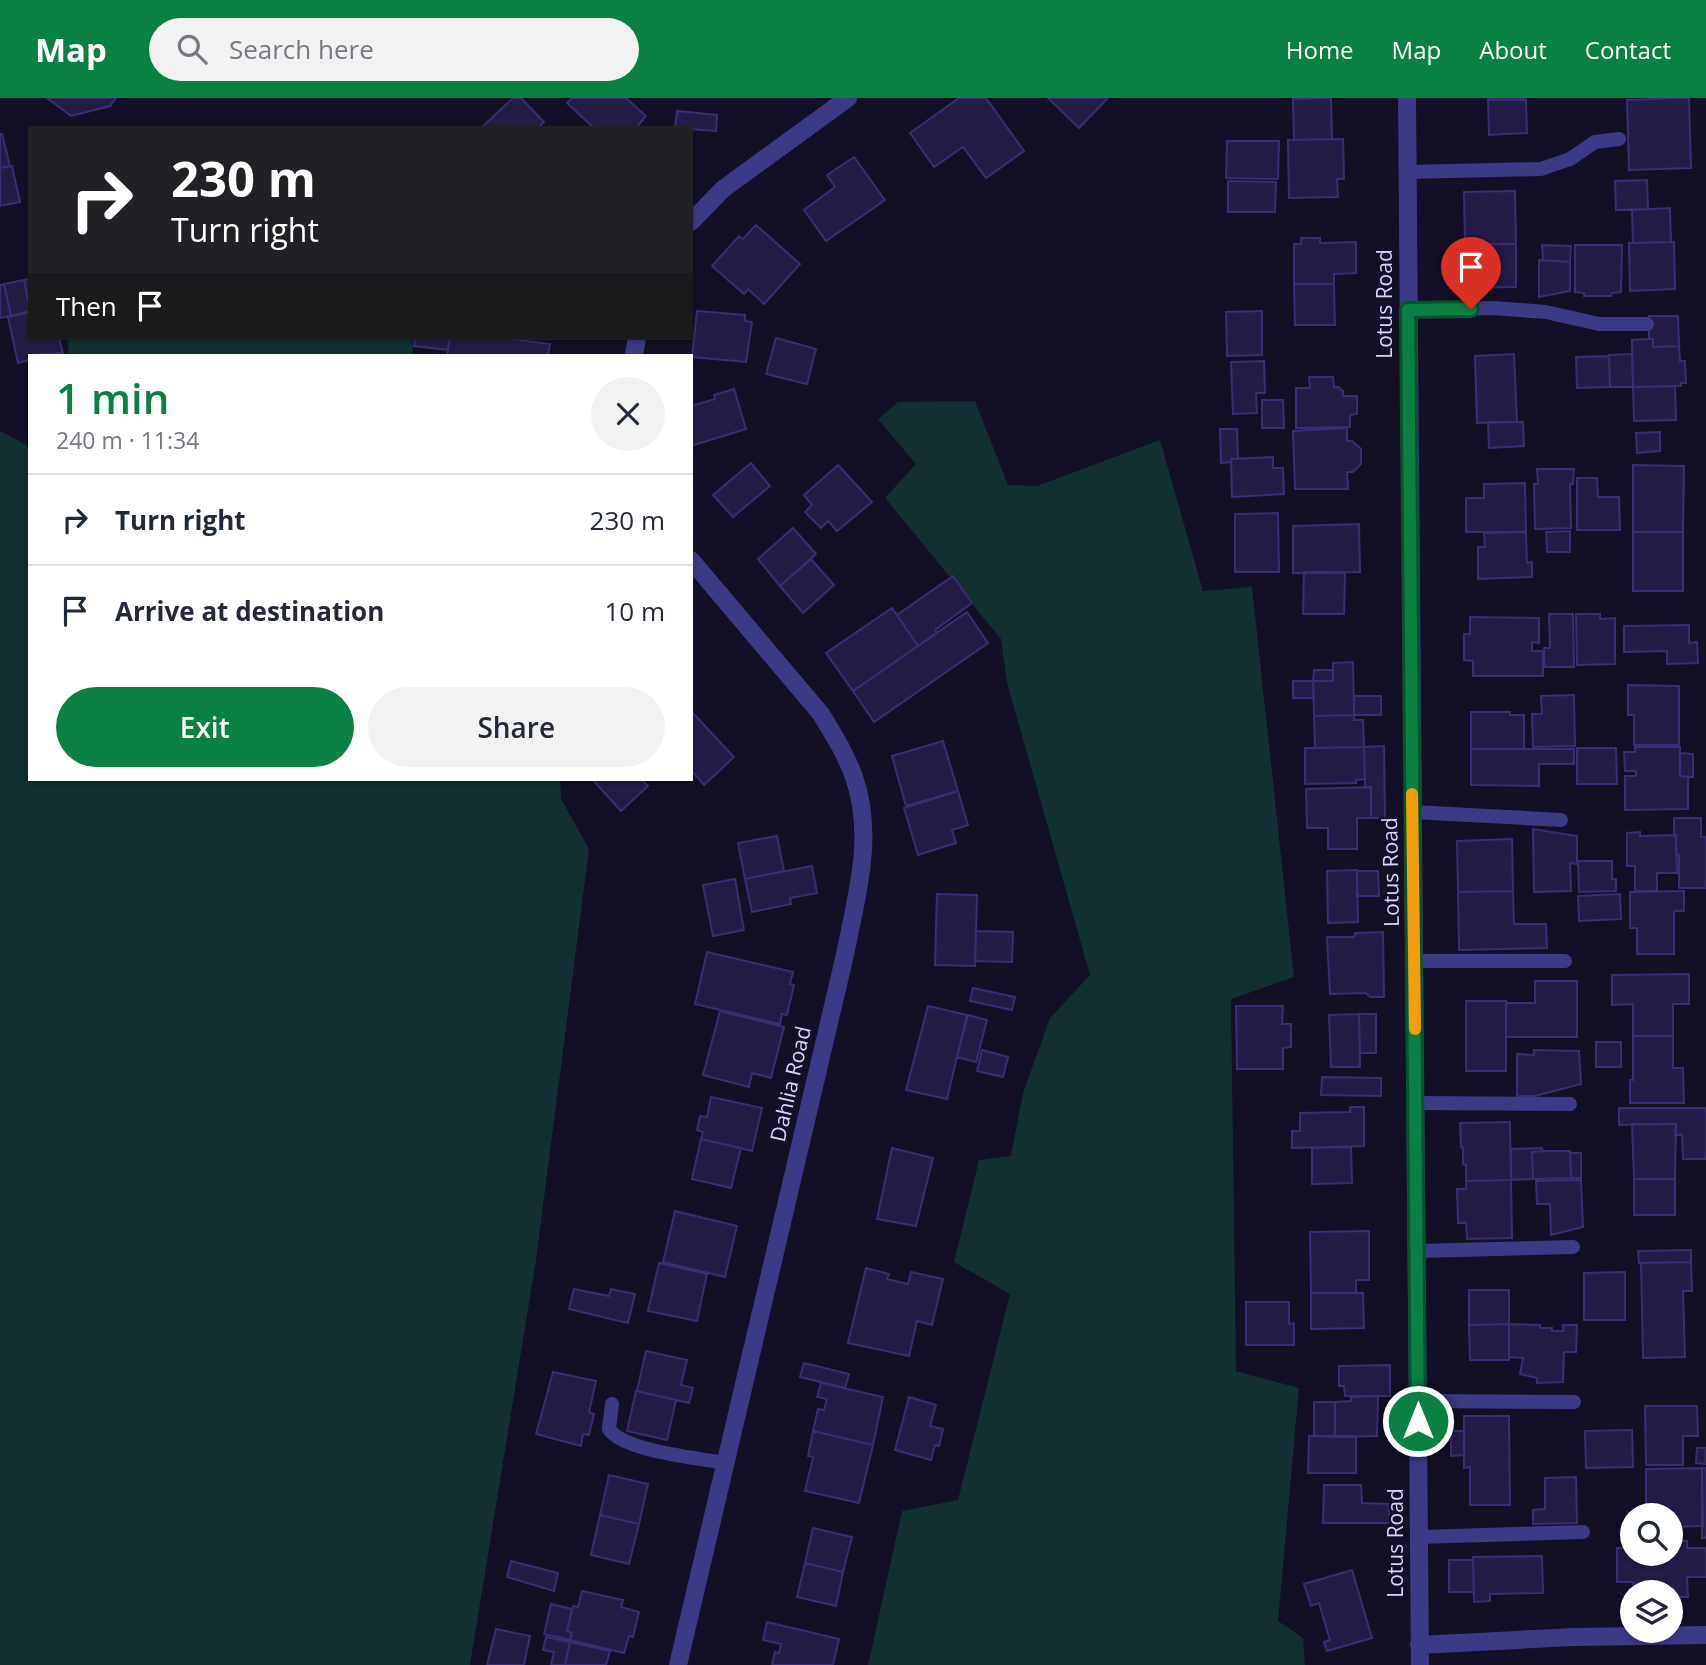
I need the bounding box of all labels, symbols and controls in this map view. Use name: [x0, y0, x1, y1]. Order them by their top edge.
search box: [149, 18, 639, 81]
text: Map: [35, 27, 107, 72]
icon: search: [173, 30, 211, 68]
text: Search here: [229, 31, 374, 67]
text: Home: [1286, 33, 1354, 66]
text: Map: [1392, 33, 1441, 66]
text: About: [1479, 33, 1547, 66]
text: Contact: [1585, 33, 1671, 66]
text: 230 m: [171, 145, 316, 211]
icon: right: [56, 154, 147, 245]
text: Turn right: [171, 208, 319, 251]
pin: [1441, 237, 1501, 309]
icon: arrive: [1452, 248, 1490, 286]
street label: Lotus Road: [1370, 249, 1398, 359]
icon: arrive: [131, 287, 169, 325]
text: Then: [56, 288, 117, 324]
text: 1 min: [56, 369, 169, 426]
button: close: [591, 377, 665, 451]
text: 240 m · 11:34: [56, 424, 199, 456]
icon: right: [56, 501, 94, 539]
text: Turn right: [115, 502, 246, 538]
text: 230 m: [590, 502, 665, 538]
icon: arrive: [56, 592, 94, 630]
text: Arrive at destination: [115, 593, 384, 629]
text: 10 m: [604, 593, 665, 629]
button: Exit: [56, 687, 354, 767]
button: Share: [368, 687, 665, 767]
street label: Lotus Road: [1375, 817, 1405, 927]
street label: Dahlia Road: [763, 1023, 817, 1144]
position arrow: [1381, 1384, 1455, 1458]
street label: Lotus Road: [1381, 1488, 1409, 1598]
map controls: [1620, 1503, 1683, 1643]
button: search: [1620, 1503, 1683, 1566]
button: layers: [1620, 1580, 1683, 1643]

